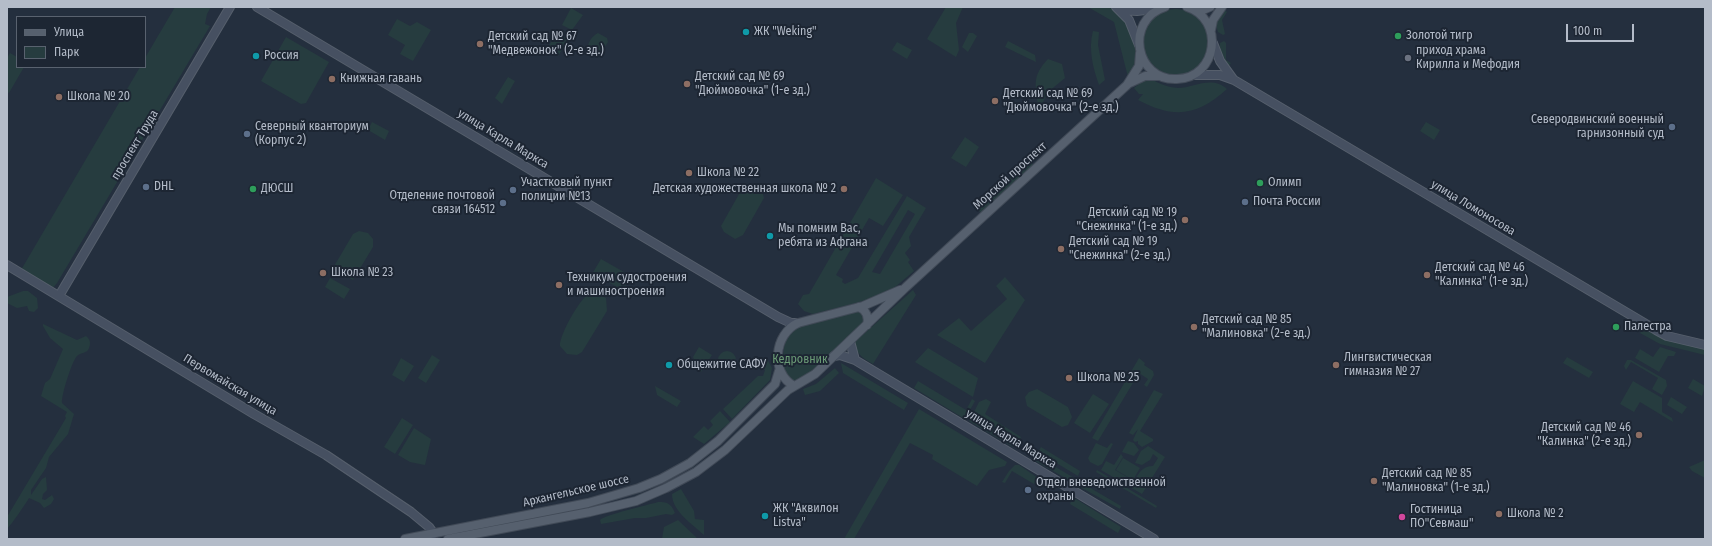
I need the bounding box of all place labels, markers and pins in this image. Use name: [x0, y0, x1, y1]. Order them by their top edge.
place label: ЖК "Weking": [754, 25, 817, 39]
marker: ЖК "Weking": [741, 27, 751, 37]
place label: Золотой тигр: [1406, 29, 1473, 43]
place label: Детский сад № 67 "Медвежонок" (2-е зд.): [488, 30, 604, 58]
marker: Золотой тигр: [1393, 31, 1403, 41]
marker: Детский сад № 67 "Медвежонок" (2-е зд.): [475, 39, 485, 49]
place label: приход храма Кирилла и Мефодия: [1416, 44, 1520, 72]
place label: Россия: [264, 49, 299, 63]
marker: Россия: [251, 51, 261, 61]
marker: приход храма Кирилла и Мефодия: [1403, 53, 1413, 63]
place label: Детский сад № 69 "Дюймовочка" (1-е зд.): [695, 70, 810, 98]
place label: Книжная гавань: [340, 72, 422, 86]
marker: Книжная гавань: [327, 74, 337, 84]
marker: Детский сад № 69 "Дюймовочка" (1-е зд.): [682, 79, 692, 89]
place label: Детский сад № 69 "Дюймовочка" (2-е зд.): [1003, 87, 1119, 115]
place label: Школа № 20: [67, 90, 130, 104]
marker: Школа № 20: [54, 92, 64, 102]
marker: Детский сад № 69 "Дюймовочка" (2-е зд.): [990, 96, 1000, 106]
place label: Северодвинский военный гарнизонный суд: [1531, 113, 1664, 141]
place label: Северный кванториум (Корпус 2): [255, 120, 369, 148]
marker: Северодвинский военный гарнизонный суд: [1667, 122, 1677, 132]
marker: Северный кванториум (Корпус 2): [242, 129, 252, 139]
place label: Школа № 22: [697, 166, 759, 180]
marker: Школа № 22: [684, 168, 694, 178]
place label: Участковый пункт полиции №13: [521, 176, 612, 204]
place label: Олимп: [1268, 176, 1302, 190]
marker: Олимп: [1255, 178, 1265, 188]
place label: DHL: [154, 180, 174, 194]
marker: DHL: [141, 182, 151, 192]
place label: ДЮСШ: [261, 182, 293, 196]
place label: Детская художественная школа № 2: [653, 182, 836, 196]
marker: ДЮСШ: [248, 184, 258, 194]
marker: Детская художественная школа № 2: [839, 184, 849, 194]
marker: Участковый пункт полиции №13: [508, 185, 518, 195]
place label: Отделение почтовой связи 164512: [389, 189, 495, 217]
place label: Почта России: [1253, 195, 1321, 209]
marker: Почта России: [1240, 197, 1250, 207]
marker: Отделение почтовой связи 164512: [498, 198, 508, 208]
place label: Детский сад № 19 "Снежинка" (1-е зд.): [1077, 206, 1177, 234]
marker: Детский сад № 19 "Снежинка" (1-е зд.): [1180, 215, 1190, 225]
place label: Мы помним Вас, ребята из Афгана: [778, 222, 868, 250]
marker: Мы помним Вас, ребята из Афгана: [765, 231, 775, 241]
place label: Детский сад № 19 "Снежинка" (2-е зд.): [1069, 235, 1170, 263]
marker: Детский сад № 19 "Снежинка" (2-е зд.): [1056, 244, 1066, 254]
place label: Детский сад № 46 "Калинка" (1-е зд.): [1435, 261, 1528, 289]
place label: Школа № 23: [331, 266, 393, 280]
marker: Школа № 23: [318, 268, 328, 278]
marker: Детский сад № 46 "Калинка" (1-е зд.): [1422, 270, 1432, 280]
place label: Техникум судостроения и машиностроения: [567, 271, 687, 299]
marker: Техникум судостроения и машиностроения: [554, 280, 564, 290]
place label: Детский сад № 85 "Малиновка" (2-е зд.): [1202, 313, 1310, 341]
place label: Палестра: [1624, 320, 1671, 334]
marker: Детский сад № 85 "Малиновка" (2-е зд.): [1189, 322, 1199, 332]
marker: Палестра: [1611, 322, 1621, 332]
place label: Лингвистическая гимназия № 27: [1344, 351, 1432, 379]
place label: Общежитие САФУ: [677, 358, 766, 372]
marker: Общежитие САФУ: [664, 360, 674, 370]
marker: Лингвистическая гимназия № 27: [1331, 360, 1341, 370]
place label: Школа № 25: [1077, 371, 1139, 385]
marker: Школа № 25: [1064, 373, 1074, 383]
place label: Детский сад № 46 "Калинка" (2-е зд.): [1537, 421, 1631, 449]
marker: Детский сад № 46 "Калинка" (2-е зд.): [1634, 430, 1644, 440]
place label: Детский сад № 85 "Малиновка" (1-е зд.): [1382, 467, 1489, 495]
place label: Отдел вневедомственной охраны: [1036, 476, 1166, 504]
marker: Детский сад № 85 "Малиновка" (1-е зд.): [1369, 476, 1379, 486]
marker: Отдел вневедомственной охраны: [1023, 485, 1033, 495]
place label: ЖК "Аквилон Listva": [773, 502, 839, 530]
place label: Гостиница ПО"Севмаш": [1410, 503, 1473, 531]
place label: Школа № 2: [1507, 507, 1564, 521]
marker: Школа № 2: [1494, 509, 1504, 519]
marker: ЖК "Аквилон Listva": [760, 511, 770, 521]
marker: Гостиница ПО"Севмаш": [1397, 512, 1407, 522]

